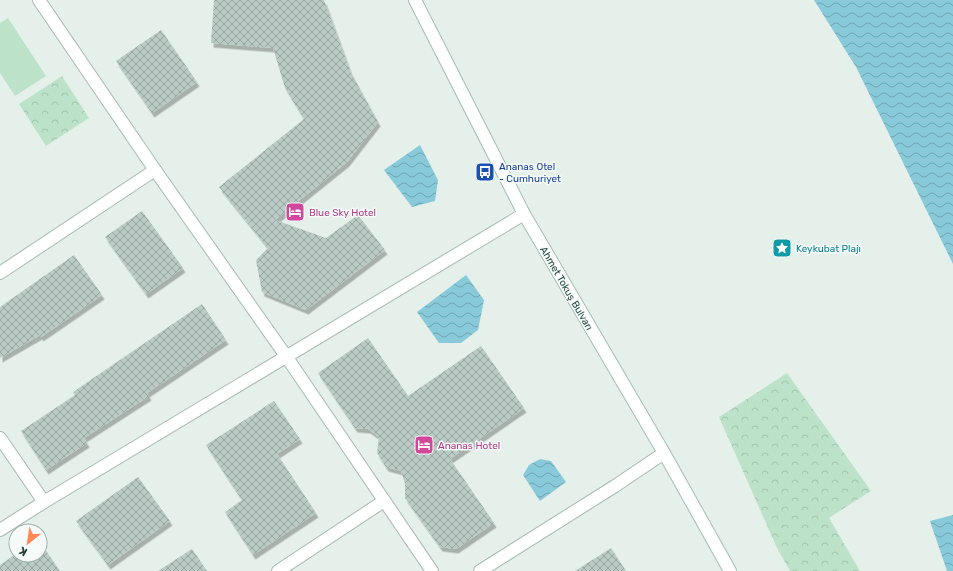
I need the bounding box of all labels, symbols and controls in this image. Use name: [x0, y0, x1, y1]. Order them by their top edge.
bus stop icon: Ananas Otel - Cumhuriyet: [474, 161, 496, 183]
place label: Ananas Otel - Cumhuriyet: [499, 161, 561, 185]
hotel icon: Blue Sky Hotel: [284, 201, 306, 223]
place label: Blue Sky Hotel: [309, 207, 376, 219]
place icon: Keykubat Plajı: [771, 237, 793, 259]
place label: Keykubat Plajı: [796, 243, 861, 255]
street label: Ahmet Tokuş Bulvarı: [537, 244, 595, 333]
hotel icon: Ananas Hotel: [413, 434, 435, 456]
place label: Ananas Hotel: [438, 440, 500, 452]
north arrow: [8, 523, 48, 563]
text: K: [16, 543, 30, 559]

